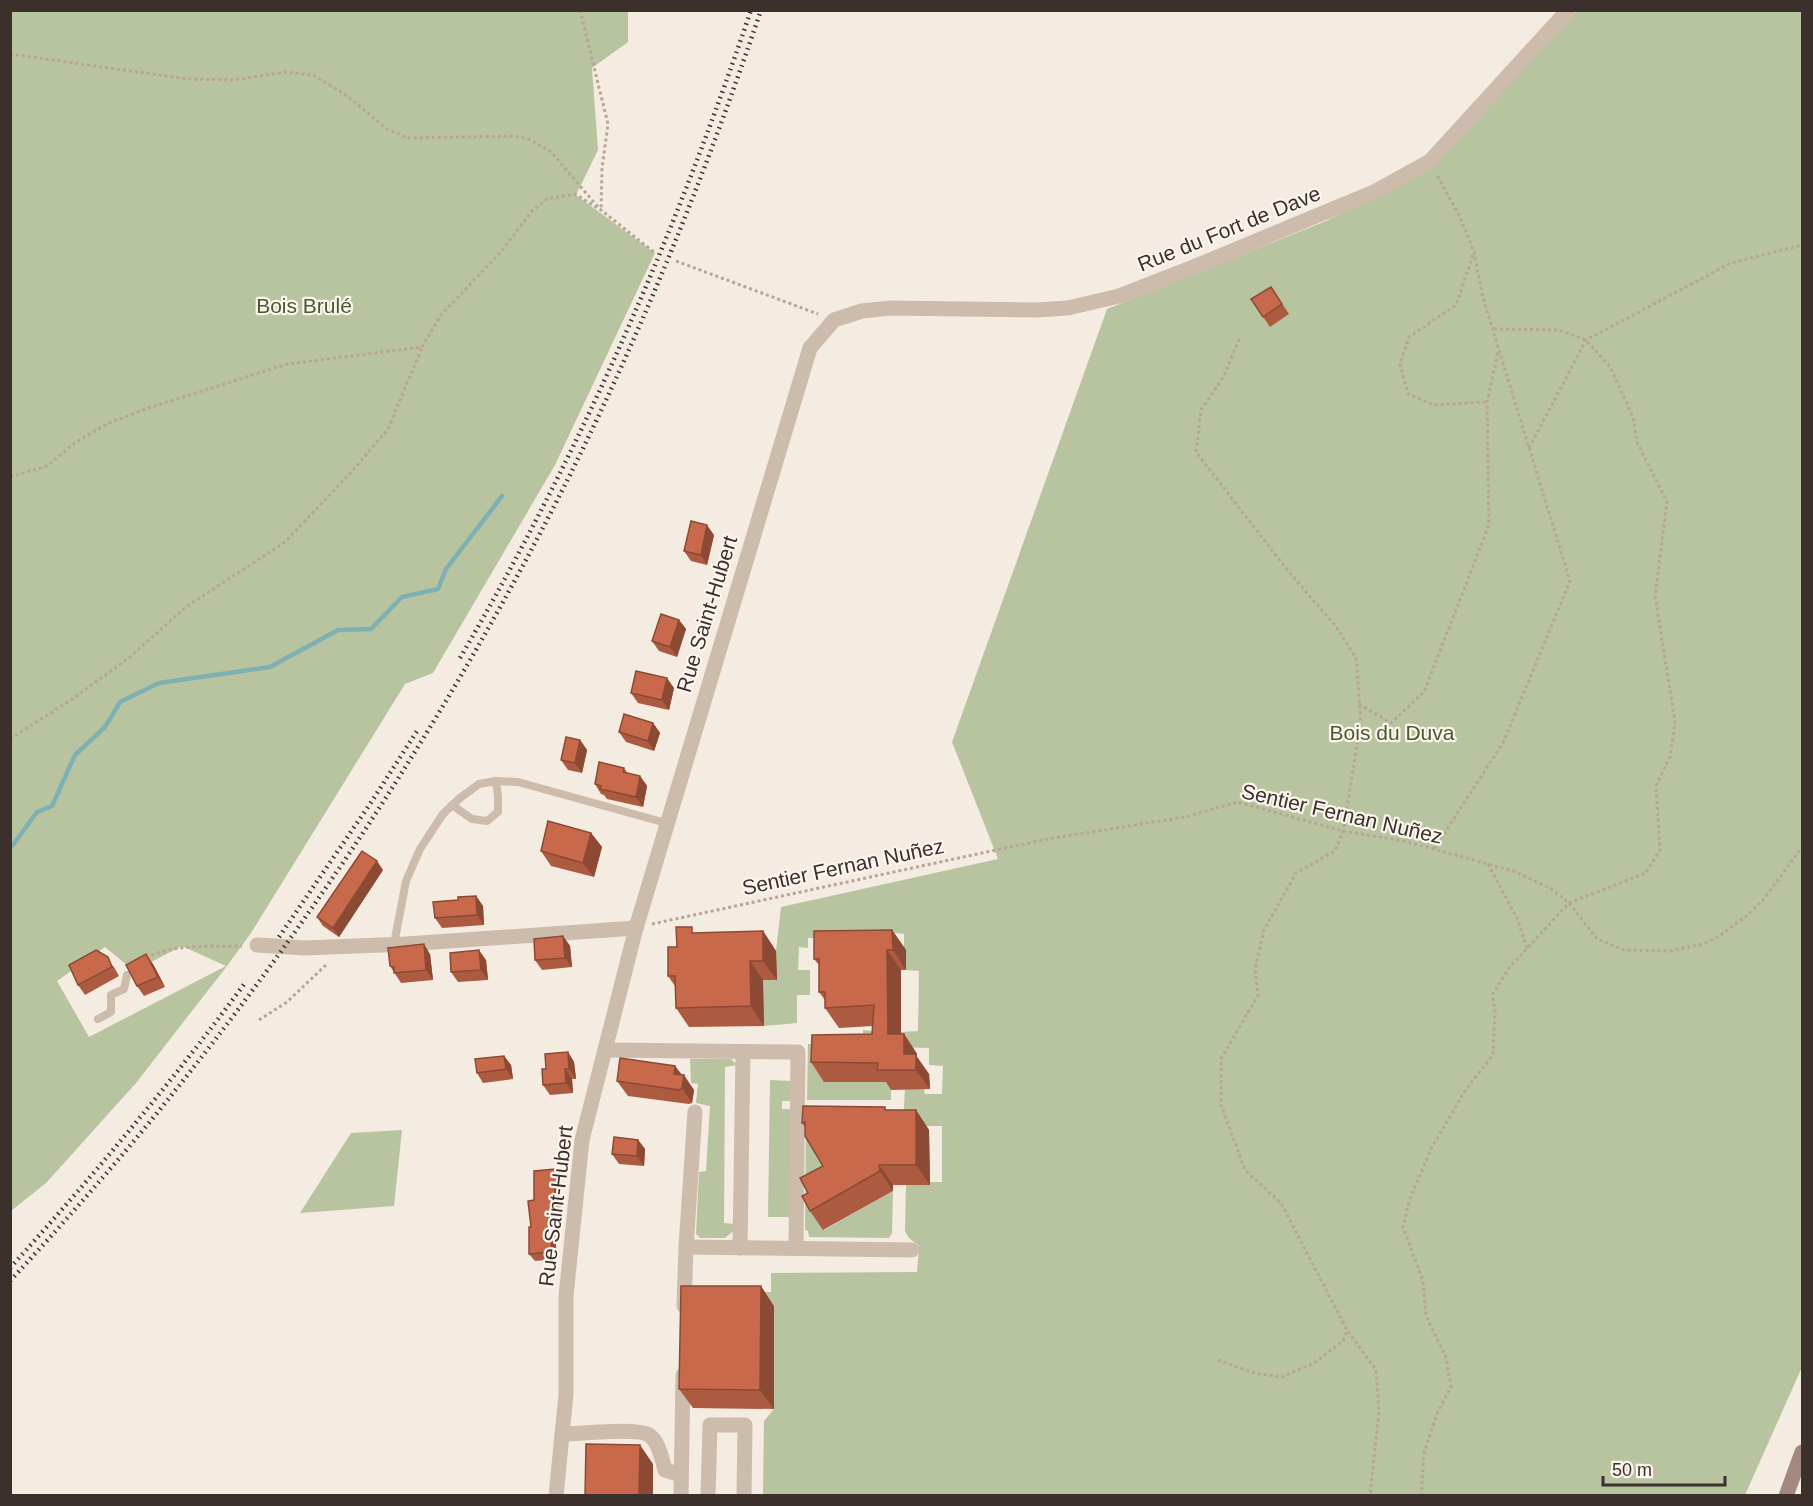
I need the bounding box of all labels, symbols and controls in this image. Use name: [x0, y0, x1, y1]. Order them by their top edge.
street label: Rue du Fort de Dave: [1134, 181, 1323, 276]
park label: Bois Brulé: [256, 294, 352, 317]
street label: Rue Saint-Hubert: [672, 533, 741, 695]
park label: Bois du Duva: [1330, 721, 1455, 744]
street label: Sentier Fernan Nuñez: [1239, 779, 1445, 848]
street label: Sentier Fernan Nuñez: [740, 834, 946, 899]
street label: Rue Saint-Hubert: [534, 1124, 577, 1288]
scale bar: [1603, 1449, 1724, 1487]
text: 50 m: [1612, 1460, 1652, 1480]

